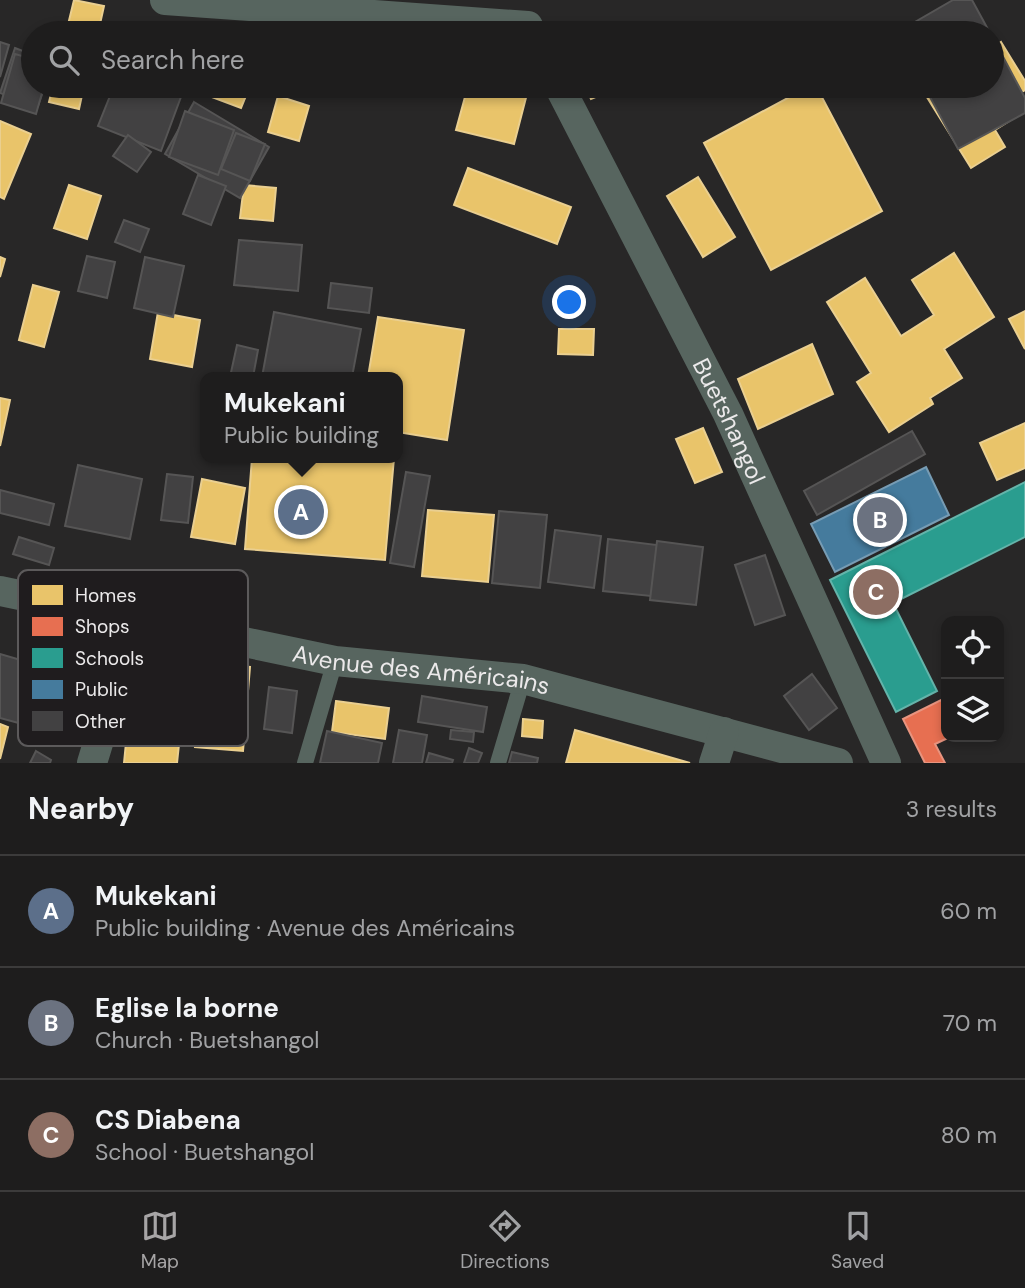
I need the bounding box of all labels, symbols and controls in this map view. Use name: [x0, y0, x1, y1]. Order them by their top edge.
search box: [21, 21, 1004, 98]
icon: search: [45, 41, 83, 79]
text: Search here: [101, 43, 244, 77]
your location: [552, 285, 586, 319]
street label: Buetshangol: [686, 353, 773, 489]
popup: [200, 372, 403, 463]
text: Mukekani: [224, 386, 346, 420]
text: Public building: [224, 420, 379, 450]
pin: A: [278, 486, 324, 538]
pin: B: [857, 494, 903, 546]
pin: C: [853, 566, 899, 618]
legend: [18, 570, 248, 746]
text: Homes: [75, 583, 136, 608]
text: Shops: [75, 614, 130, 639]
map controls: [941, 616, 1004, 742]
button: locate: [941, 616, 1004, 679]
street label: Avenue des Américains: [290, 637, 554, 701]
text: Schools: [75, 646, 144, 671]
text: Public: [75, 677, 128, 702]
button: layers: [941, 679, 1004, 742]
text: Other: [75, 709, 126, 734]
text: Nearby: [28, 789, 134, 828]
text: 3 results: [906, 794, 997, 824]
text: Mukekani: [95, 879, 217, 913]
text: A: [43, 896, 59, 926]
text: 60 m: [940, 896, 997, 926]
text: Public building · Avenue des Américains: [95, 913, 515, 943]
text: Eglise la borne: [95, 991, 279, 1025]
text: B: [44, 1008, 58, 1038]
text: 70 m: [943, 1008, 997, 1038]
text: Church · Buetshangol: [95, 1025, 320, 1055]
text: CS Diabena: [95, 1103, 241, 1137]
text: C: [43, 1120, 59, 1150]
text: 80 m: [941, 1120, 997, 1150]
text: School · Buetshangol: [95, 1137, 314, 1167]
tab: Map: [141, 1207, 179, 1274]
tab: Directions: [460, 1207, 550, 1274]
tab: Saved: [831, 1207, 884, 1274]

